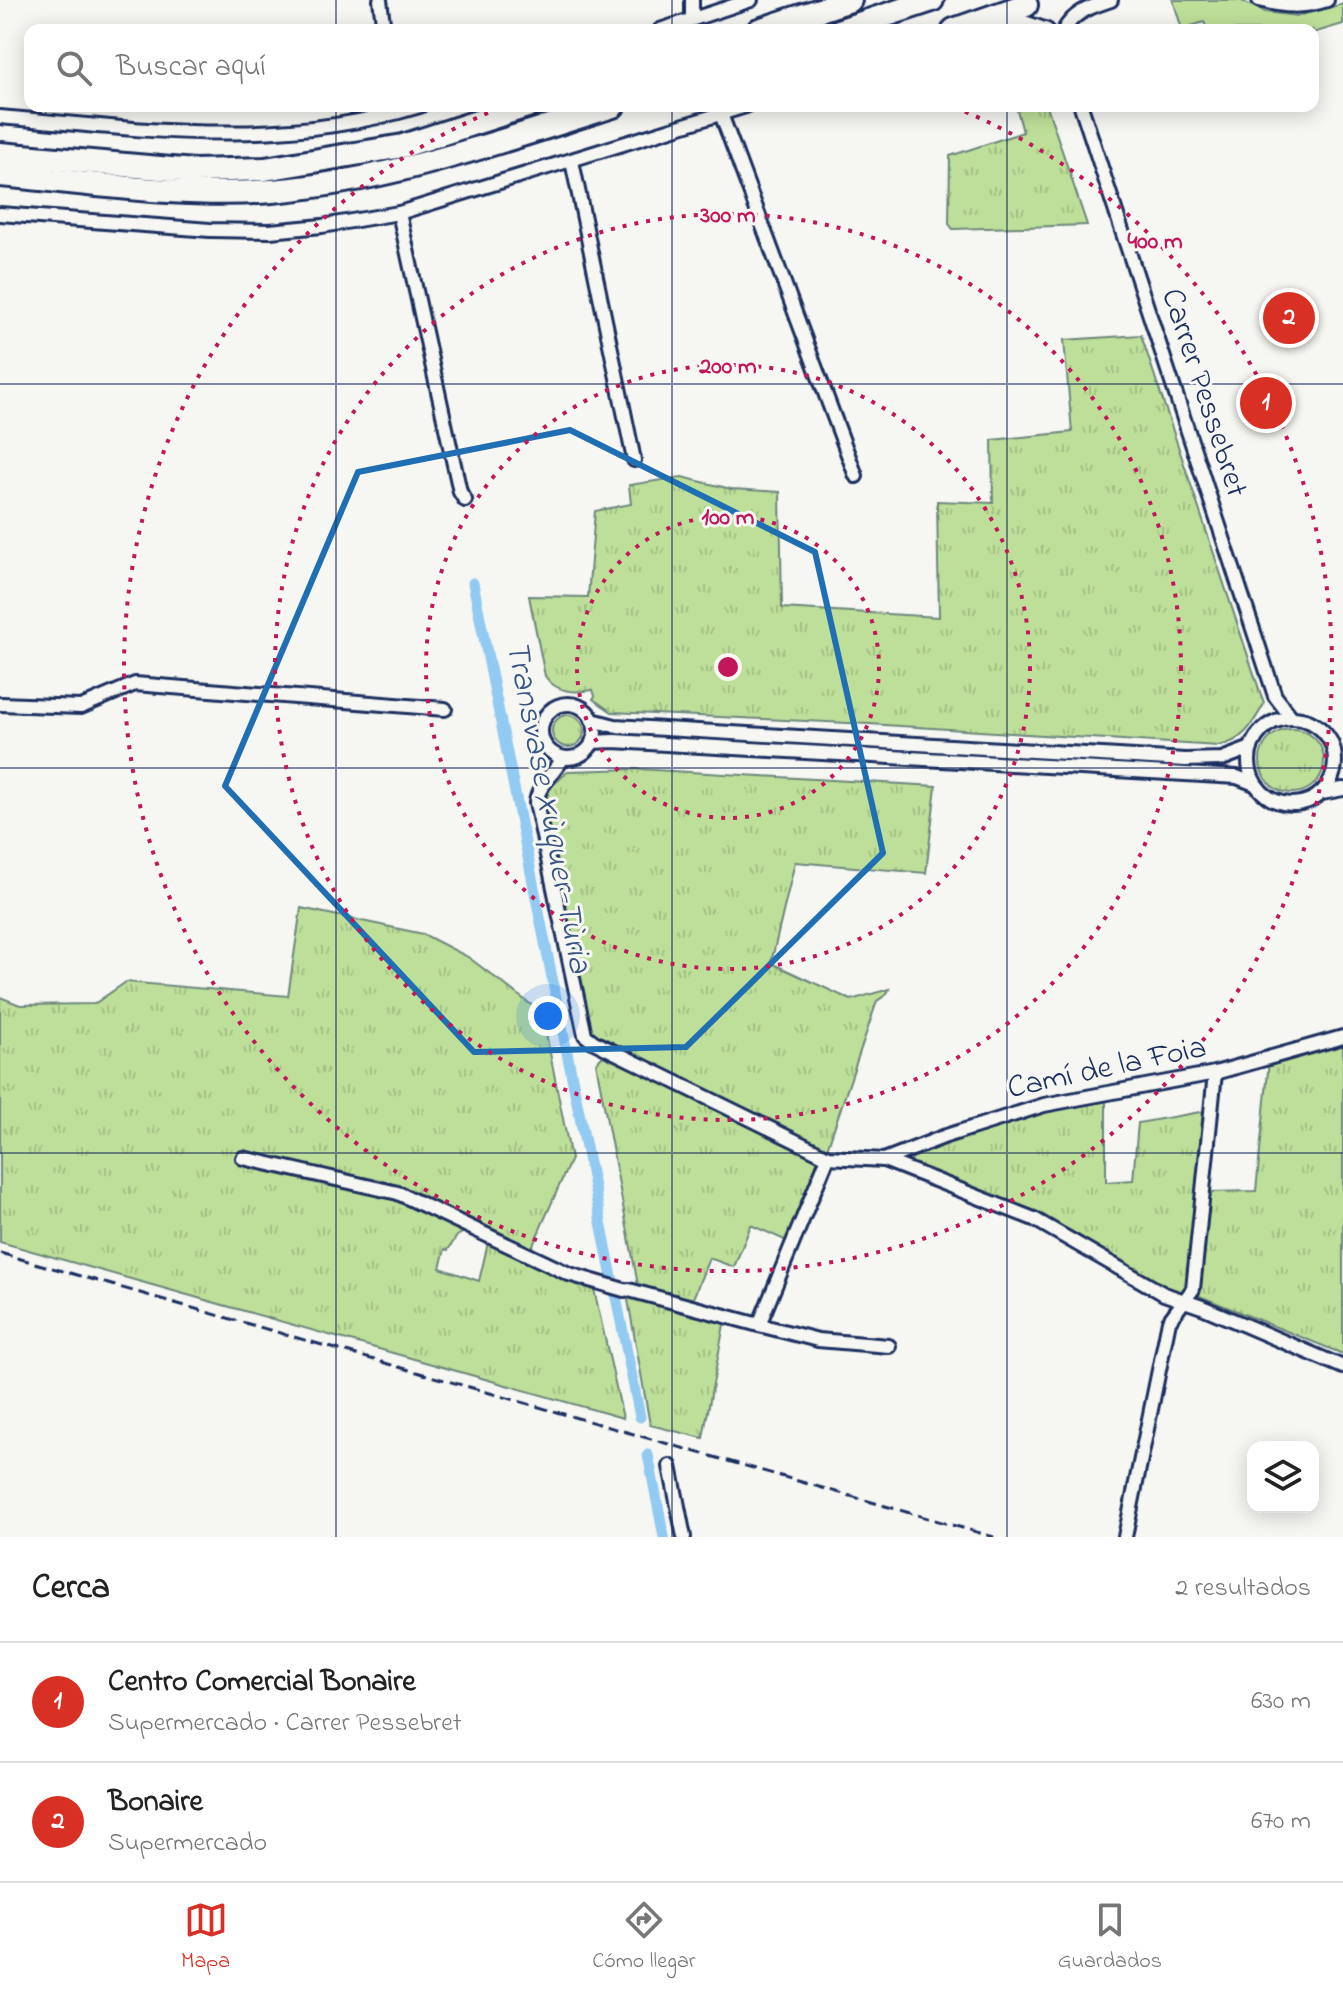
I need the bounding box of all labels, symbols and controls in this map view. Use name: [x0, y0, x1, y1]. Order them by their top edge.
search box: [24, 24, 1319, 112]
icon: search: [52, 46, 96, 90]
text: Buscar aquí: [116, 46, 266, 90]
text: 300 m: [699, 199, 756, 234]
text: 400 m: [1127, 225, 1183, 260]
street label: Carrer Pessebret: [1147, 283, 1259, 504]
pin: 2: [1263, 288, 1315, 348]
text: 200 m: [698, 350, 757, 385]
pin: 1: [1240, 373, 1292, 433]
text: 100 m: [702, 501, 755, 536]
water label: Transvase Xùquer-Tùria: [490, 636, 604, 978]
centre of rings: [714, 653, 742, 681]
your location: [528, 996, 568, 1036]
street label: Camí de la Foia: [1003, 1025, 1211, 1113]
map controls: [1247, 1441, 1319, 1513]
button: layers: [1247, 1441, 1319, 1513]
text: Cerca: [32, 1564, 110, 1614]
text: 2 resultados: [1175, 1570, 1311, 1608]
text: Centro Comercial Bonaire: [108, 1661, 416, 1705]
text: 1: [54, 1683, 62, 1721]
text: 630 m: [1251, 1683, 1311, 1721]
text: Supermercado · Carrer Pessebret: [108, 1705, 462, 1743]
text: Bonaire: [108, 1781, 203, 1825]
text: 2: [52, 1803, 64, 1841]
text: 670 m: [1251, 1803, 1311, 1841]
text: Supermercado: [108, 1825, 267, 1863]
tab: Mapa: [181, 1898, 230, 1978]
tab: Cómo llegar: [592, 1898, 696, 1978]
tab: Guardados: [1058, 1898, 1162, 1978]

